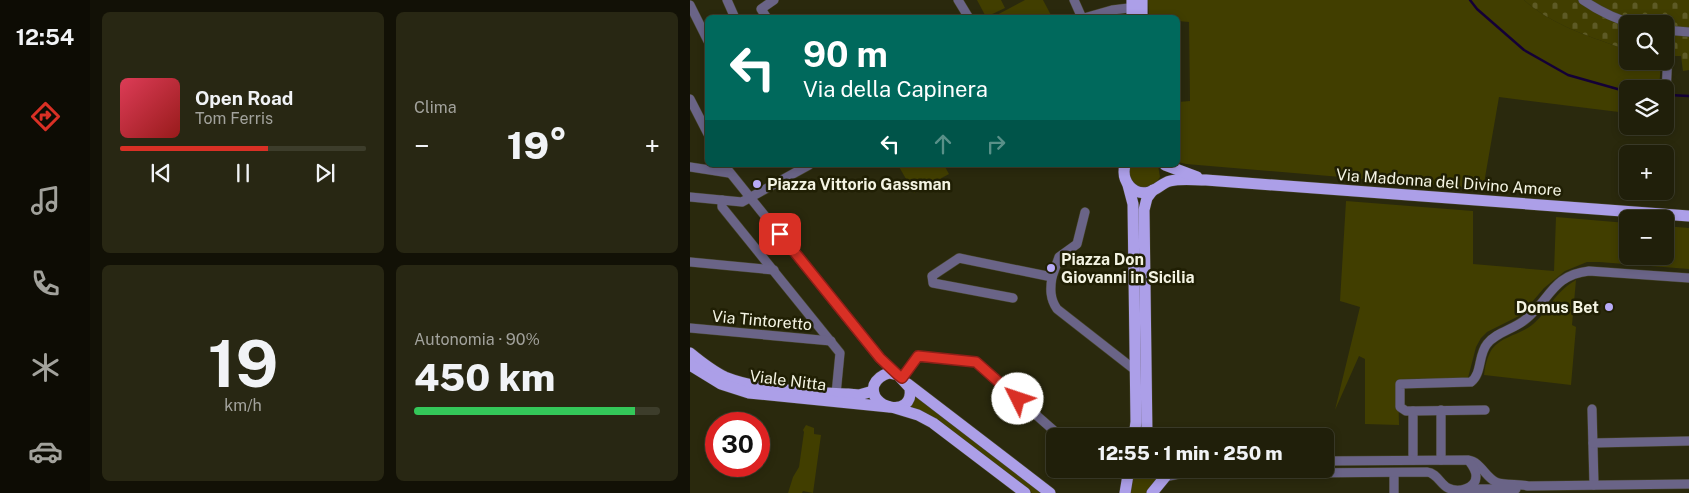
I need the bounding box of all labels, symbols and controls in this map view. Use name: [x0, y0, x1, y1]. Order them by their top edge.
map controls: [1619, 15, 1674, 265]
button: search: [1619, 15, 1674, 70]
text: 12:54: [16, 24, 74, 50]
text: 90 m: [803, 34, 888, 75]
icon: left: [720, 35, 785, 100]
text: Via della Capinera: [803, 76, 988, 102]
button: layers: [1619, 80, 1674, 135]
text: Open Road: [195, 87, 293, 109]
text: Clima: [414, 98, 457, 117]
icon: directions: [28, 99, 63, 134]
text: Tom Ferris: [195, 109, 273, 128]
text: 19°: [507, 123, 567, 168]
text: −: [414, 129, 430, 162]
text: +: [644, 129, 660, 162]
icon: left: [876, 130, 904, 158]
icon: ahead: [929, 130, 957, 158]
icon: right: [982, 130, 1010, 158]
button: +: [1619, 145, 1674, 200]
icon: previous: [147, 159, 175, 187]
icon: pause: [229, 159, 257, 187]
icon: next: [311, 159, 339, 187]
street label: Via Madonna del Divino Amore: [1336, 165, 1562, 200]
place label: Piazza Vittorio Gassman: [767, 175, 951, 194]
marker: Piazza Vittorio Gassman: [751, 178, 763, 190]
icon: music: [28, 183, 63, 218]
button: −: [1619, 210, 1674, 265]
pin: [759, 213, 801, 255]
icon: arrive: [766, 220, 794, 248]
place label: Piazza Don Giovanni in Sicilia: [1061, 250, 1195, 287]
marker: Piazza Don Giovanni in Sicilia: [1045, 262, 1057, 274]
icon: phone: [28, 266, 63, 301]
place label: Domus Bet: [1516, 298, 1599, 317]
marker: Domus Bet: [1603, 301, 1615, 313]
street label: Via Tintoretto: [711, 307, 813, 334]
text: 19: [208, 325, 278, 402]
text: Autonomia · 90%: [414, 330, 540, 349]
icon: climate: [28, 350, 63, 385]
text: 450 km: [414, 355, 555, 400]
street label: Viale Nitta: [748, 366, 827, 395]
position arrow: [991, 372, 1043, 424]
text: km/h: [224, 396, 262, 415]
speed limit sign: 30: [705, 412, 770, 477]
icon: car: [28, 434, 63, 469]
text: 12:55 · 1 min · 250 m: [1097, 442, 1283, 464]

